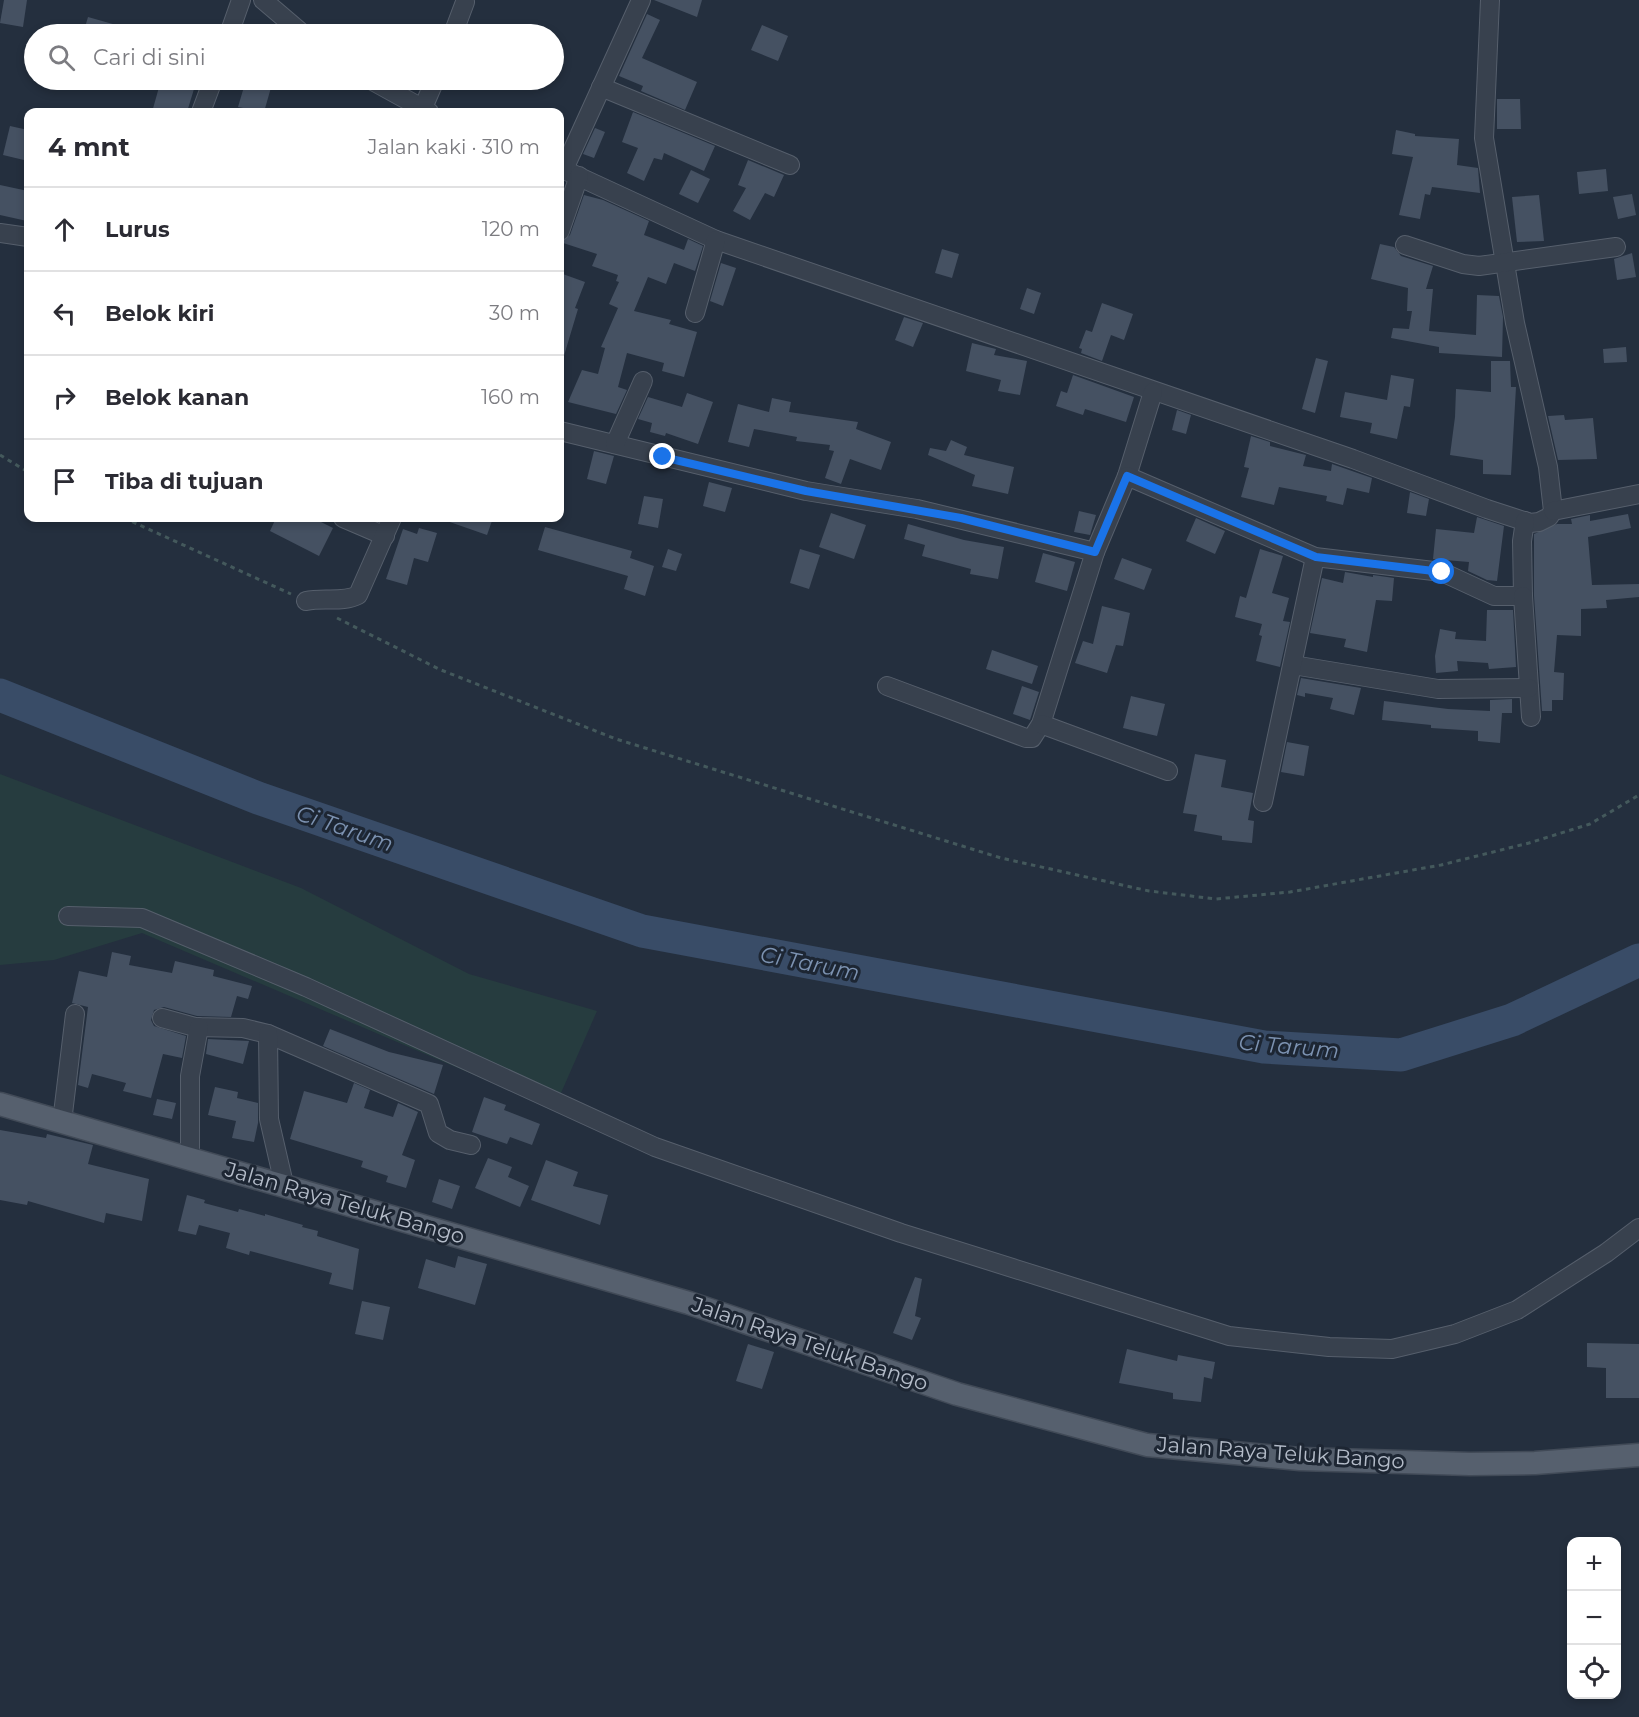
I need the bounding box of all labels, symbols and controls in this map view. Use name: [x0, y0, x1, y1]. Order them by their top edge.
search box: [24, 24, 564, 90]
icon: search: [45, 41, 78, 74]
text: Cari di sini: [93, 44, 206, 71]
text: 4 mnt: [48, 131, 130, 163]
text: Jalan kaki · 310 m: [368, 135, 540, 159]
icon: ahead: [48, 213, 81, 246]
text: Lurus: [105, 216, 170, 243]
text: 120 m: [482, 217, 540, 241]
icon: left: [48, 297, 81, 330]
text: Belok kiri: [105, 300, 214, 327]
text: 30 m: [489, 301, 540, 325]
icon: right: [48, 381, 81, 414]
text: Belok kanan: [105, 384, 249, 411]
text: 160 m: [481, 385, 540, 409]
route end: [649, 443, 675, 469]
icon: arrive: [48, 465, 81, 498]
text: Tiba di tujuan: [105, 468, 263, 495]
route start: [1428, 558, 1454, 584]
water label: Ci Tarum: [293, 799, 397, 858]
water label: Ci Tarum: [758, 941, 862, 986]
water label: Ci Tarum: [1238, 1029, 1340, 1064]
street label: Jalan Raya Teluk Bango: [222, 1156, 468, 1249]
street label: Jalan Raya Teluk Bango: [688, 1291, 931, 1396]
street label: Jalan Raya Teluk Bango: [1155, 1431, 1406, 1474]
map controls: [1567, 1537, 1621, 1699]
button: +: [1567, 1537, 1621, 1591]
button: −: [1567, 1591, 1621, 1645]
button: locate: [1567, 1645, 1621, 1699]

